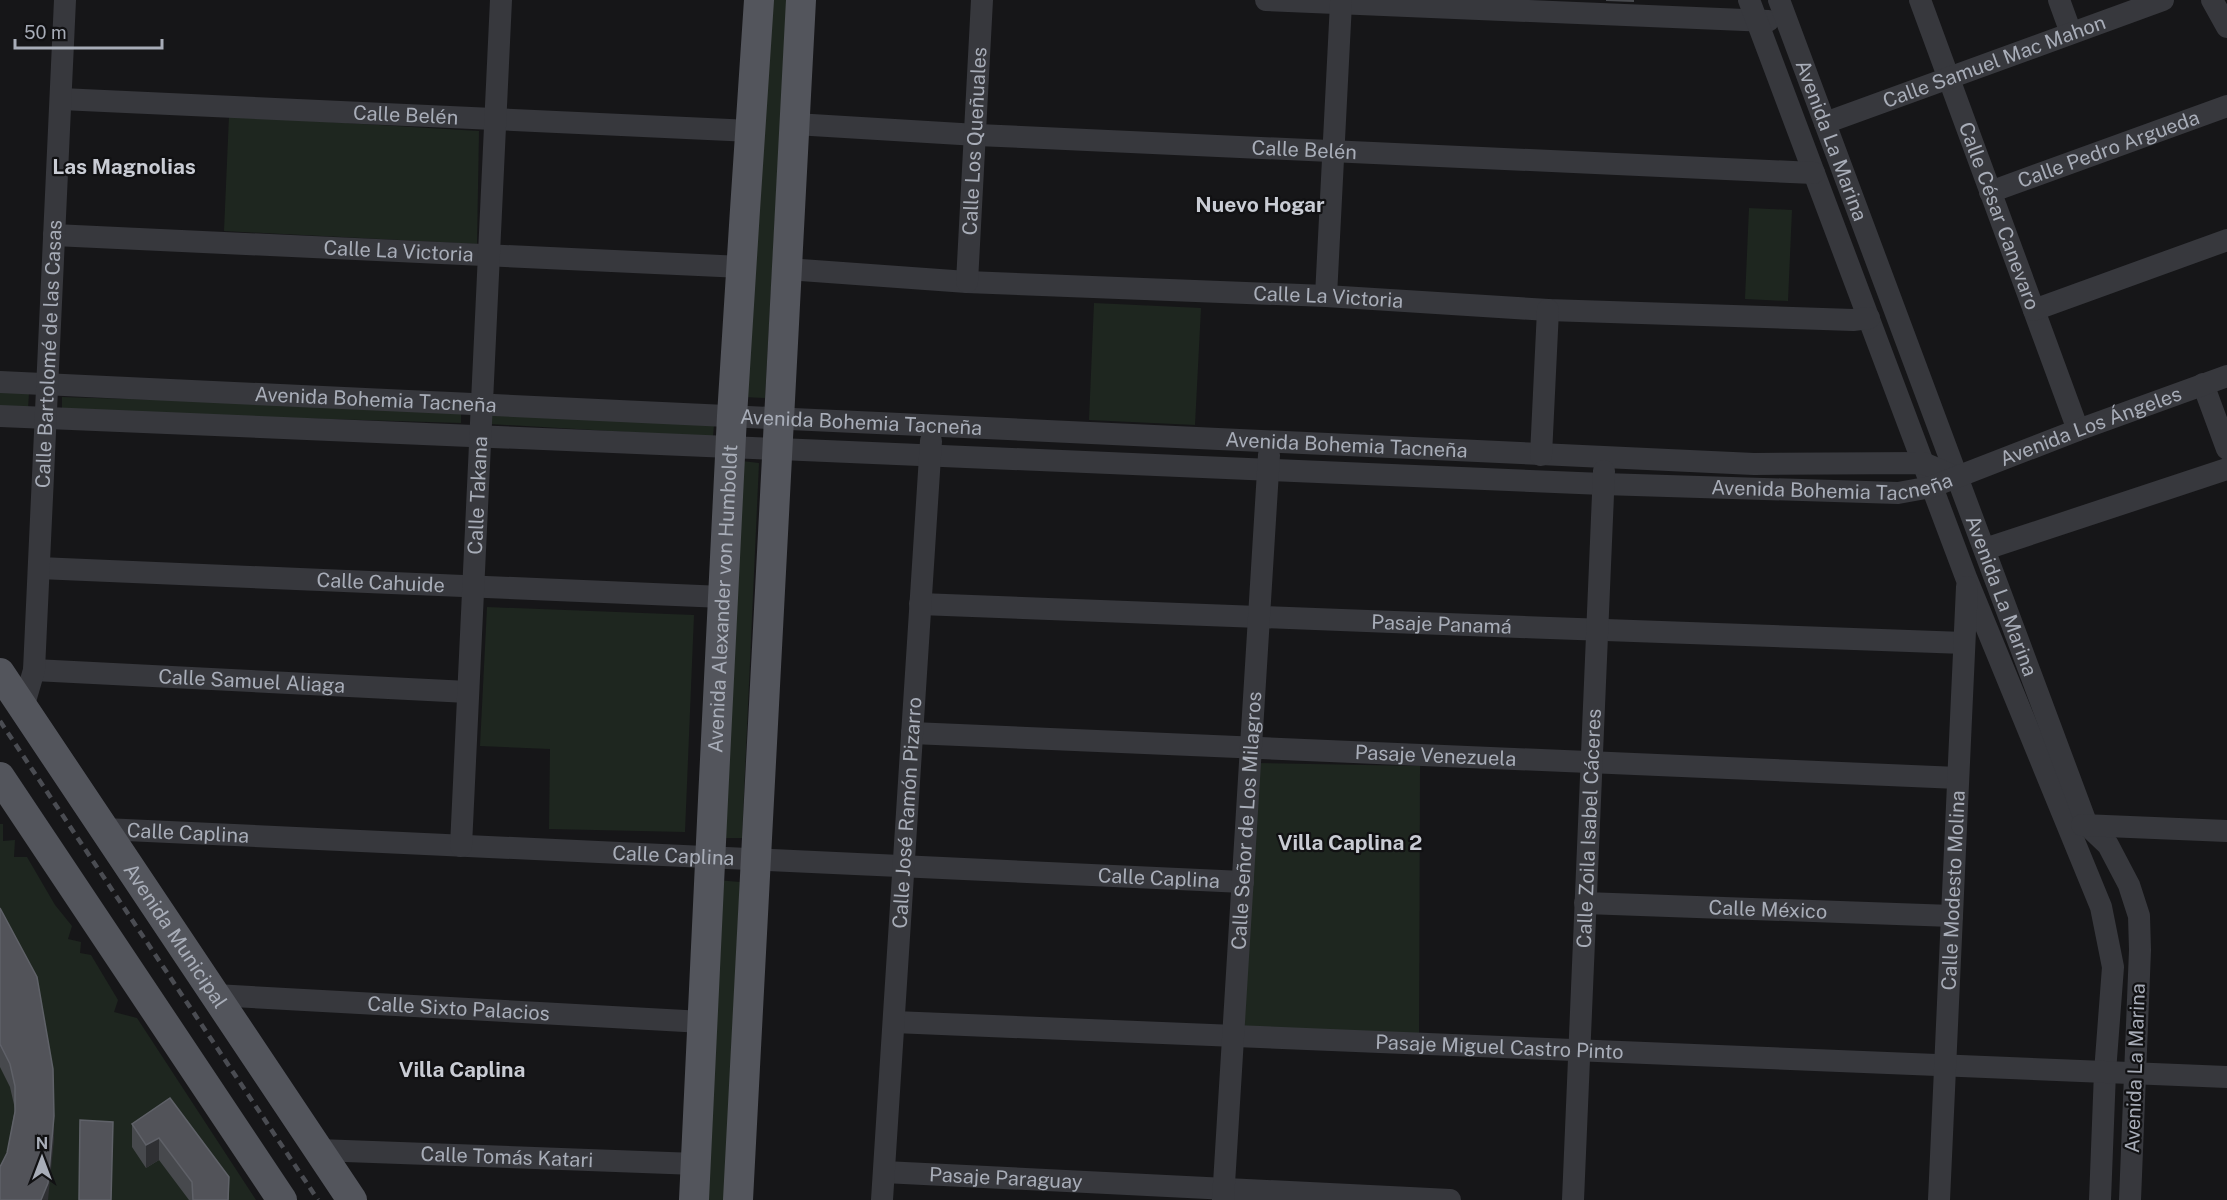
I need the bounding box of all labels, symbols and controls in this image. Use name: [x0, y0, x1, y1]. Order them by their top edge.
street label: Calle Samuel Mac Mahon: [1880, 10, 2109, 113]
scale bar: [15, 12, 162, 50]
text: 50 m: [24, 22, 67, 43]
street label: Calle Los Queñuales: [957, 46, 991, 236]
street label: Avenida La Marina: [1790, 57, 1872, 224]
street label: Calle Belén: [352, 101, 459, 129]
street label: Calle Pedro Argueda: [2014, 105, 2203, 193]
street label: Calle César Canevaro: [1954, 119, 2045, 313]
street label: Calle Belén: [1251, 135, 1358, 164]
district label: Las Magnolias: [52, 154, 196, 179]
district label: Nuevo Hogar: [1195, 192, 1325, 217]
street label: Calle Bartolomé de las Casas: [30, 219, 67, 489]
street label: Calle La Victoria: [323, 236, 474, 267]
street label: Calle La Victoria: [1253, 281, 1404, 313]
street label: Avenida Los Ángeles: [1996, 381, 2185, 471]
street label: Avenida Bohemia Tacneña: [254, 382, 497, 417]
street label: Avenida Bohemia Tacneña: [739, 405, 983, 440]
street label: Avenida Bohemia Tacneña: [1225, 427, 1468, 463]
street label: Calle Takana: [463, 436, 492, 555]
street label: Avenida Alexander von Humboldt: [703, 444, 742, 754]
street label: Avenida Bohemia Tacneña: [1711, 468, 1956, 505]
street label: Avenida La Marina: [1960, 512, 2042, 680]
street label: Calle Cahuide: [316, 568, 445, 597]
street label: Pasaje Panamá: [1371, 610, 1512, 639]
street label: Calle Samuel Aliaga: [158, 664, 346, 698]
street label: Calle Señor de Los Milagros: [1226, 691, 1266, 951]
street label: Calle José Ramón Pizarro: [888, 696, 926, 929]
street label: Calle Zoila Isabel Cáceres: [1572, 708, 1606, 949]
street label: Pasaje Venezuela: [1354, 740, 1517, 771]
street label: Calle Modesto Molina: [1937, 790, 1970, 991]
street label: Calle Caplina: [126, 818, 250, 848]
district label: Villa Caplina 2: [1278, 830, 1422, 855]
street label: Calle Caplina: [612, 841, 735, 870]
street label: Avenida Municipal: [119, 859, 233, 1013]
street label: Calle Caplina: [1097, 863, 1221, 893]
street label: Calle México: [1708, 895, 1828, 924]
street label: Avenida La Marina: [2120, 983, 2150, 1153]
street label: Calle Sixto Palacios: [367, 991, 550, 1026]
street label: Pasaje Miguel Castro Pinto: [1375, 1030, 1624, 1064]
district label: Villa Caplina: [399, 1057, 525, 1082]
north arrow: [12, 1128, 72, 1188]
text: N: [36, 1134, 48, 1153]
street label: Calle Tomás Katari: [420, 1142, 594, 1172]
street label: Pasaje Paraguay: [929, 1162, 1083, 1194]

